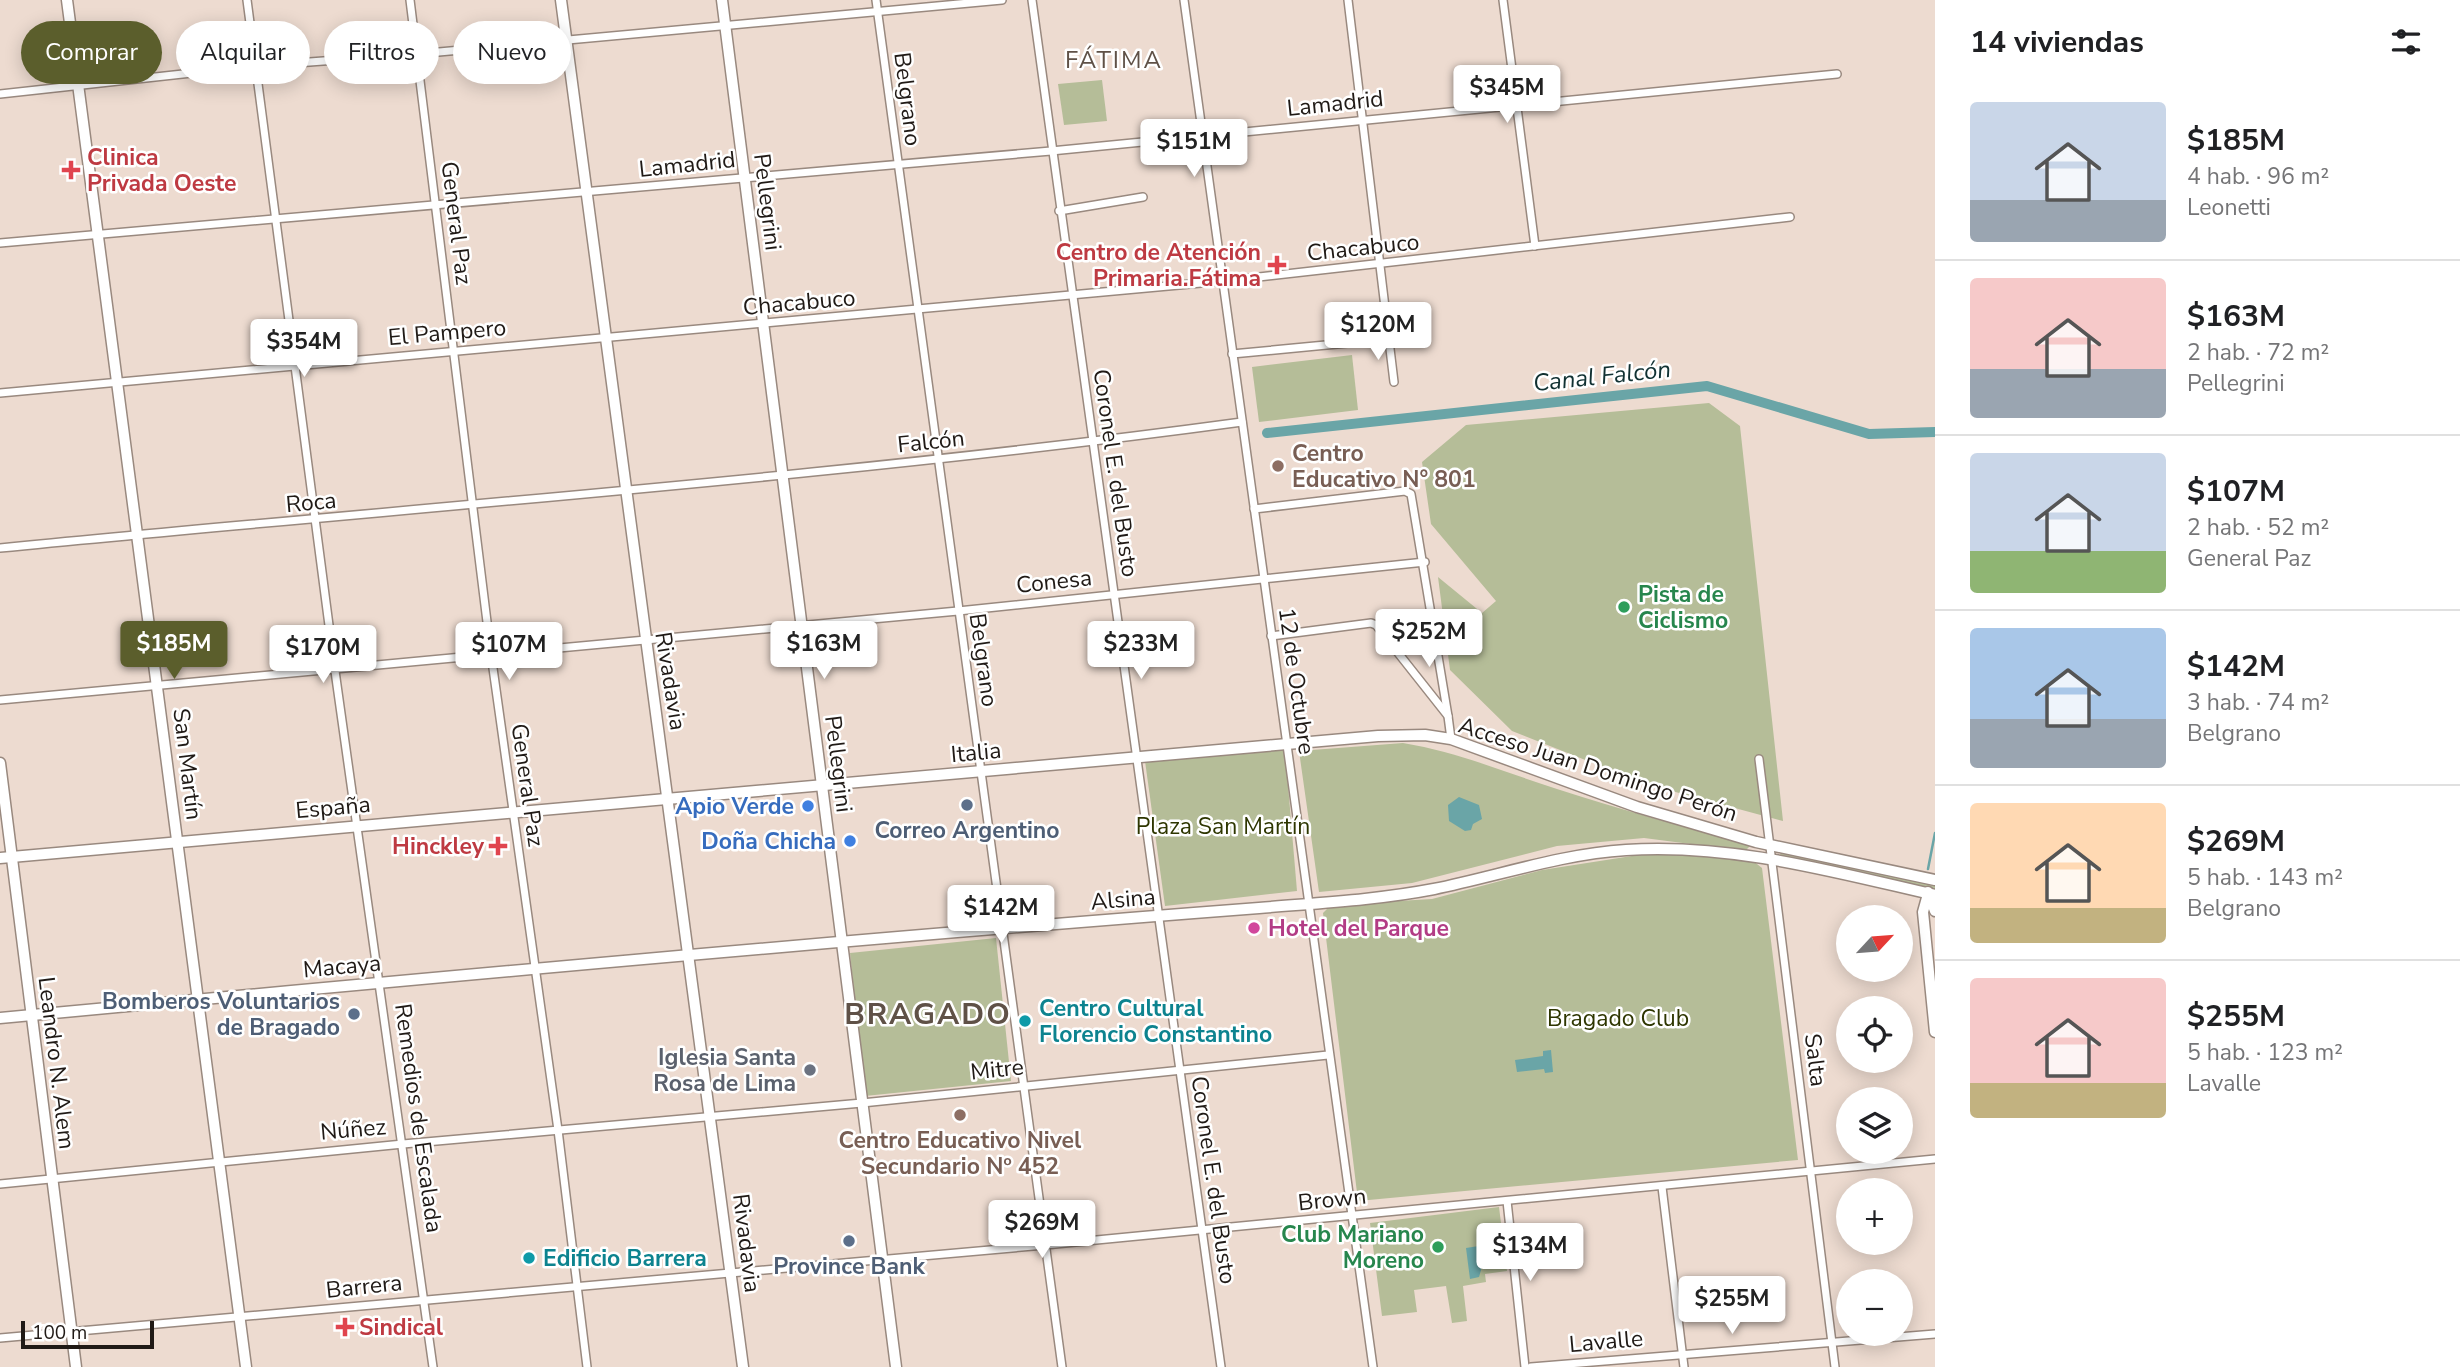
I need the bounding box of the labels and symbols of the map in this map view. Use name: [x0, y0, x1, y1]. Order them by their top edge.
district label: FÁTIMA: [1065, 44, 1163, 76]
street label: Belgrano: [886, 50, 929, 148]
pin: $345M: [1458, 66, 1556, 125]
street label: Lamadrid: [1285, 83, 1385, 124]
pin: $151M: [1145, 120, 1243, 179]
place label: Clinica Privada Oeste: [87, 142, 237, 199]
street label: Lamadrid: [637, 144, 737, 185]
street label: Pellegrini: [746, 152, 789, 252]
marker: Clinica Privada Oeste: [61, 160, 81, 180]
street label: General Paz: [434, 160, 479, 287]
street label: Chacabuco: [1305, 226, 1421, 269]
place label: Centro de Atención Primaria.Fátima: [1056, 237, 1261, 294]
marker: Centro de Atención Primaria.Fátima: [1267, 255, 1287, 275]
street label: Chacabuco: [741, 282, 857, 323]
pin: $120M: [1329, 302, 1427, 362]
street label: El Pampero: [387, 312, 507, 353]
pin: $354M: [255, 320, 353, 379]
water label: Canal Falcón: [1532, 353, 1672, 399]
street label: Coronel E. del Busto: [1086, 367, 1145, 579]
street label: Falcón: [896, 423, 966, 460]
place label: Centro Educativo N° 801: [1292, 438, 1476, 495]
marker: Centro Educativo N° 801: [1270, 458, 1286, 474]
street label: Roca: [284, 485, 338, 520]
street label: Conesa: [1015, 562, 1093, 601]
place label: Pista de Ciclismo: [1638, 579, 1728, 636]
marker: Pista de Ciclismo: [1616, 599, 1632, 615]
street label: 12 de Octubre: [1271, 606, 1322, 757]
pin: $252M: [1380, 610, 1478, 669]
street label: Belgrano: [962, 611, 1005, 709]
pin: $185M: [125, 622, 223, 681]
pin: $107M: [460, 622, 558, 682]
pin: $163M: [775, 622, 873, 681]
pin: $233M: [1092, 622, 1190, 681]
pin: $170M: [274, 626, 372, 685]
street label: Rivadavia: [647, 630, 694, 733]
street label: San Martín: [165, 706, 210, 822]
street label: Acceso Juan Domingo Perón: [1455, 710, 1741, 829]
street label: Pellegrini: [817, 714, 860, 814]
street label: General Paz: [504, 721, 551, 849]
street label: Italia: [950, 735, 1003, 770]
street label: España: [294, 789, 372, 826]
place label: Apio Verde: [675, 791, 794, 822]
marker: Correo Argentino: [959, 797, 975, 813]
marker: Apio Verde: [800, 798, 816, 814]
park label: Plaza San Martín: [1136, 811, 1310, 842]
place label: Correo Argentino: [875, 815, 1060, 846]
place label: Doña Chicha: [701, 826, 836, 857]
place label: Hinckley: [392, 831, 485, 862]
marker: Doña Chicha: [842, 833, 858, 849]
marker: Hinckley: [490, 838, 506, 854]
street label: Alsina: [1089, 881, 1157, 918]
pin: $142M: [952, 886, 1050, 945]
north arrow: [1836, 905, 1913, 982]
place label: Hotel del Parque: [1268, 913, 1449, 944]
marker: Hotel del Parque: [1246, 920, 1262, 936]
street label: Macaya: [302, 948, 382, 985]
street label: Leandro N. Alem: [31, 975, 82, 1151]
place label: Bomberos Voluntarios de Bragado: [102, 986, 340, 1043]
place label: Centro Cultural Florencio Constantino: [1039, 993, 1272, 1050]
district label: BRAGADO: [844, 994, 1012, 1035]
street label: Remedios de Escalada: [387, 1002, 450, 1235]
park label: Bragado Club: [1547, 1003, 1689, 1034]
marker: Bomberos Voluntarios de Bragado: [346, 1006, 362, 1022]
marker: Centro Cultural Florencio Constantino: [1017, 1013, 1033, 1029]
street label: Salta: [1797, 1032, 1834, 1088]
place label: Iglesia Santa Rosa de Lima: [653, 1042, 796, 1099]
street label: Mitre: [969, 1051, 1025, 1088]
marker: Iglesia Santa Rosa de Lima: [802, 1062, 818, 1078]
street label: Coronel E. del Busto: [1184, 1074, 1243, 1286]
marker: Centro Educativo Nivel Secundario Nº 452: [952, 1107, 968, 1123]
street label: Núñez: [319, 1111, 387, 1148]
place label: Centro Educativo Nivel Secundario Nº 452: [839, 1125, 1082, 1182]
street label: Brown: [1296, 1180, 1368, 1219]
street label: Rivadavia: [725, 1192, 768, 1294]
pin: $269M: [993, 1200, 1091, 1260]
place label: Club Mariano Moreno: [1281, 1219, 1424, 1276]
pin: $134M: [1481, 1224, 1579, 1283]
marker: Province Bank: [841, 1233, 857, 1249]
marker: Club Mariano Moreno: [1430, 1239, 1446, 1255]
place label: Edificio Barrera: [543, 1243, 707, 1274]
marker: Edificio Barrera: [521, 1250, 537, 1266]
place label: Province Bank: [773, 1251, 925, 1282]
street label: Barrera: [324, 1267, 404, 1306]
pin: $255M: [1683, 1276, 1781, 1336]
place label: Sindical: [359, 1312, 444, 1343]
scale bar: [21, 1318, 154, 1350]
marker: Sindical: [337, 1319, 353, 1335]
street label: Lavalle: [1568, 1323, 1644, 1360]

